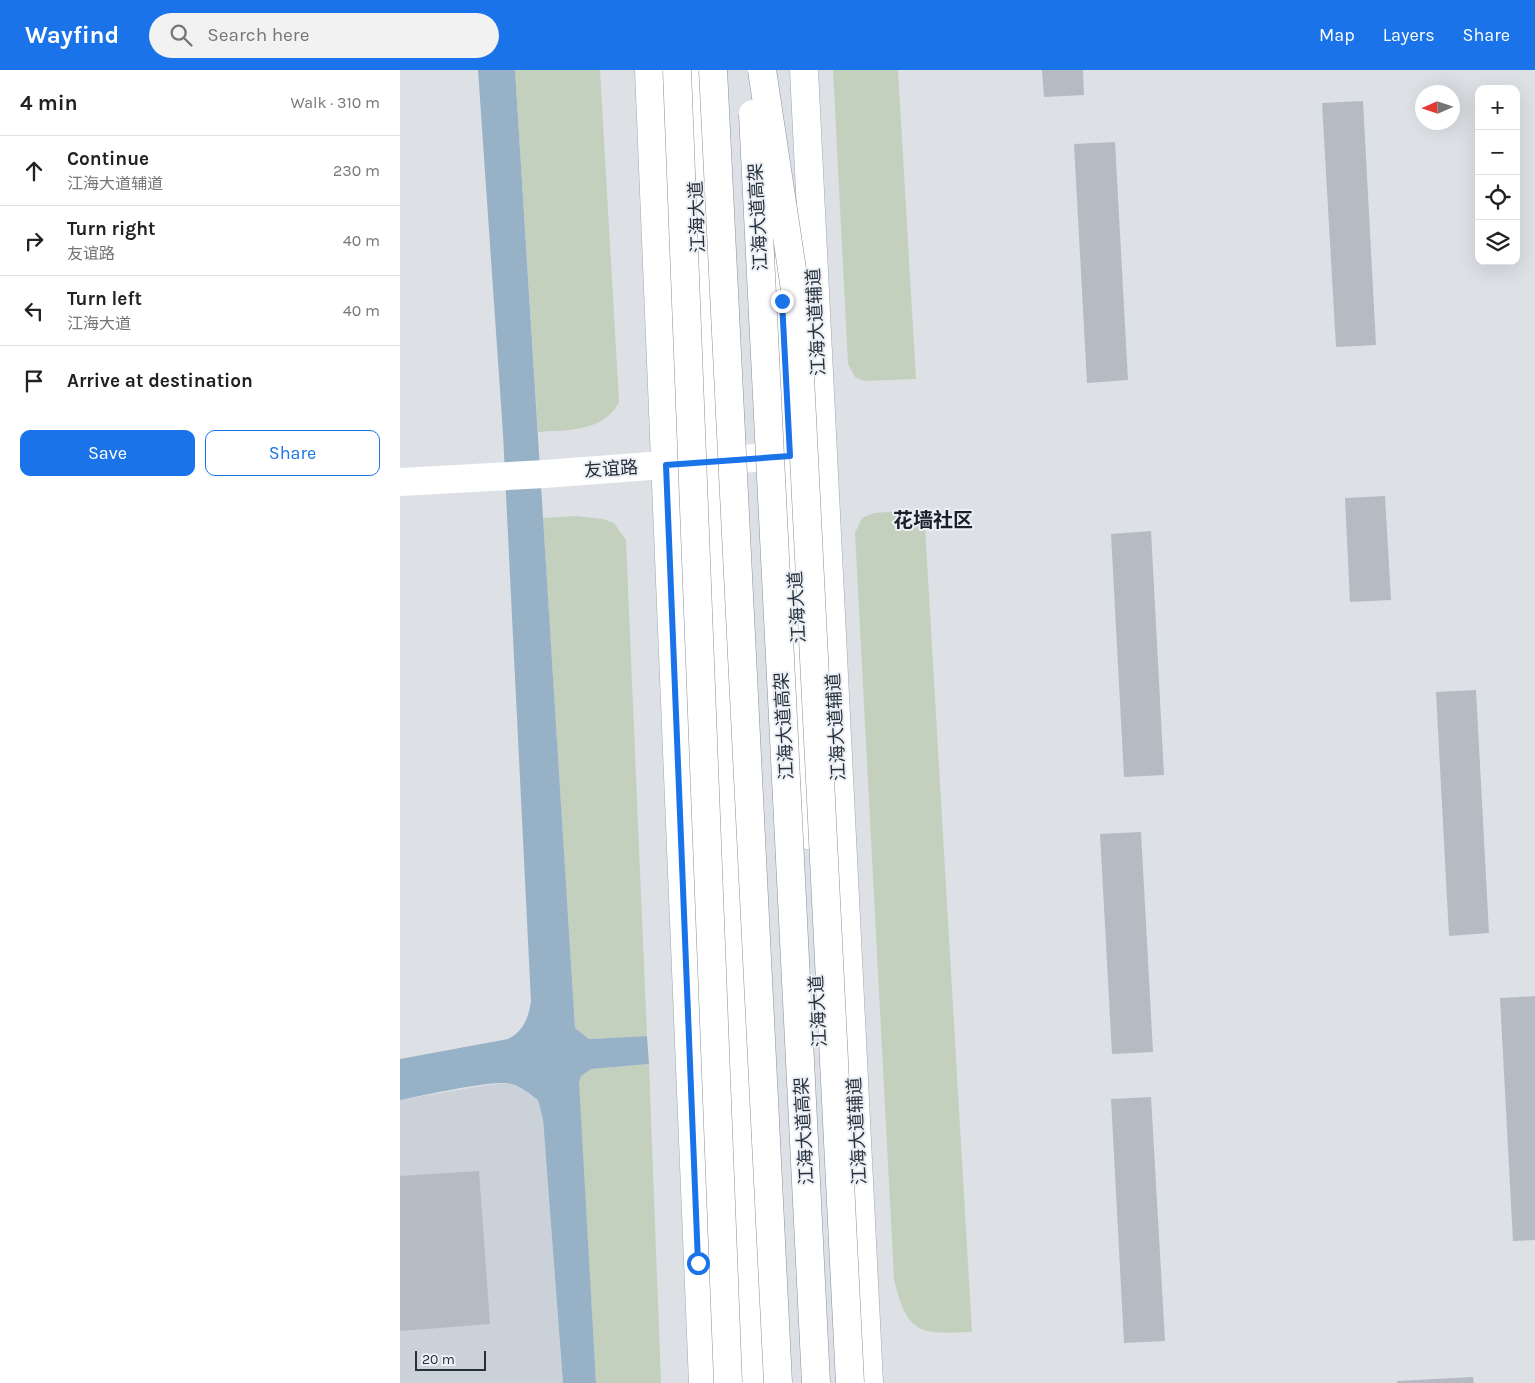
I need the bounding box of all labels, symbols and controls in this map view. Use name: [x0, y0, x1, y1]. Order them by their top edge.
search box: [149, 13, 499, 58]
text: Wayfind: [25, 21, 119, 49]
icon: search: [167, 21, 195, 49]
text: Search here: [207, 24, 309, 46]
text: Map: [1319, 24, 1355, 46]
text: Layers: [1383, 24, 1435, 46]
text: Share: [1463, 24, 1510, 46]
north arrow: [1415, 85, 1460, 130]
map controls: [1475, 85, 1520, 265]
button: +: [1475, 85, 1520, 130]
text: 4 min: [20, 91, 78, 115]
text: Walk · 310 m: [290, 93, 380, 112]
button: −: [1475, 130, 1520, 175]
text: Continue: [67, 148, 149, 170]
icon: ahead: [20, 157, 48, 185]
text: 230 m: [333, 161, 380, 180]
street label: 江海大道高架: [744, 162, 772, 272]
text: 江海大道辅道: [67, 174, 163, 193]
button: locate: [1475, 175, 1520, 220]
street label: 江海大道: [685, 181, 709, 253]
text: Turn right: [67, 218, 156, 240]
button: layers: [1475, 220, 1520, 265]
icon: right: [20, 227, 48, 255]
text: 40 m: [343, 231, 380, 250]
text: 友谊路: [67, 244, 115, 263]
street label: 江海大道辅道: [802, 267, 830, 377]
text: Turn left: [67, 288, 142, 310]
route end: [771, 290, 794, 313]
icon: left: [20, 297, 48, 325]
text: 40 m: [343, 301, 380, 320]
text: 江海大道: [67, 314, 131, 333]
icon: arrive: [20, 367, 48, 395]
text: Arrive at destination: [67, 370, 253, 392]
button: Save: [20, 430, 195, 476]
button: Share: [205, 430, 380, 476]
street label: 友谊路: [583, 456, 639, 482]
district label: 花墙社区: [893, 509, 973, 532]
street label: 江海大道: [784, 570, 810, 644]
street label: 江海大道高架: [770, 671, 798, 781]
street label: 江海大道辅道: [822, 672, 850, 782]
street label: 江海大道: [805, 974, 831, 1048]
street label: 江海大道高架: [790, 1076, 818, 1186]
street label: 江海大道辅道: [843, 1076, 871, 1186]
route start: [687, 1252, 710, 1275]
scale bar: [415, 1348, 486, 1371]
text: 20 m: [422, 1351, 455, 1368]

